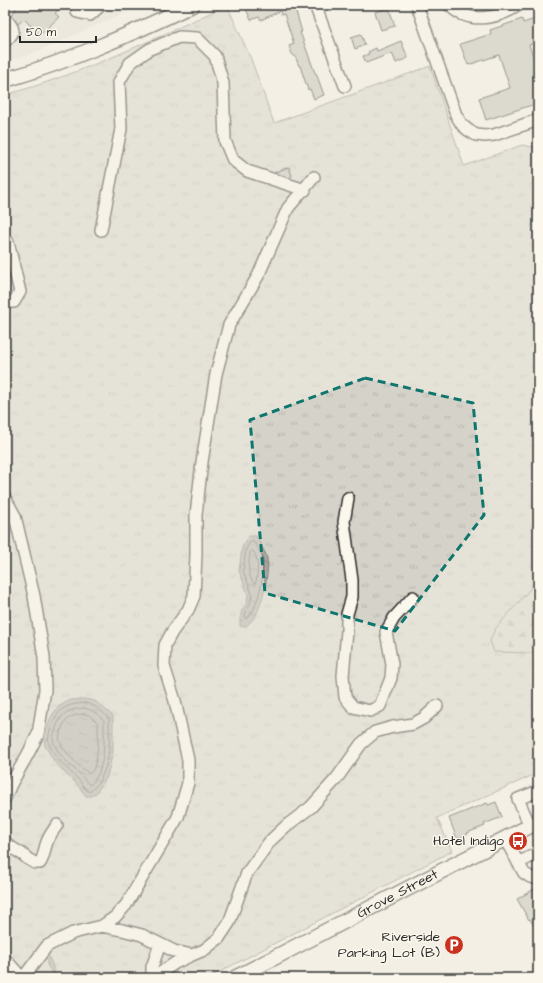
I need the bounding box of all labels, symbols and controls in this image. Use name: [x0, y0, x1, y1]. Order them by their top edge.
scale bar: [20, 18, 96, 44]
text: 50 m: [26, 24, 57, 41]
bus stop icon: Hotel Indigo: [507, 830, 529, 852]
place label: Hotel Indigo: [433, 831, 504, 851]
street label: Grove Street: [353, 864, 442, 923]
place label: Riverside Parking Lot (B): [338, 927, 440, 963]
parking icon: Riverside Parking Lot (B): [443, 934, 465, 956]

